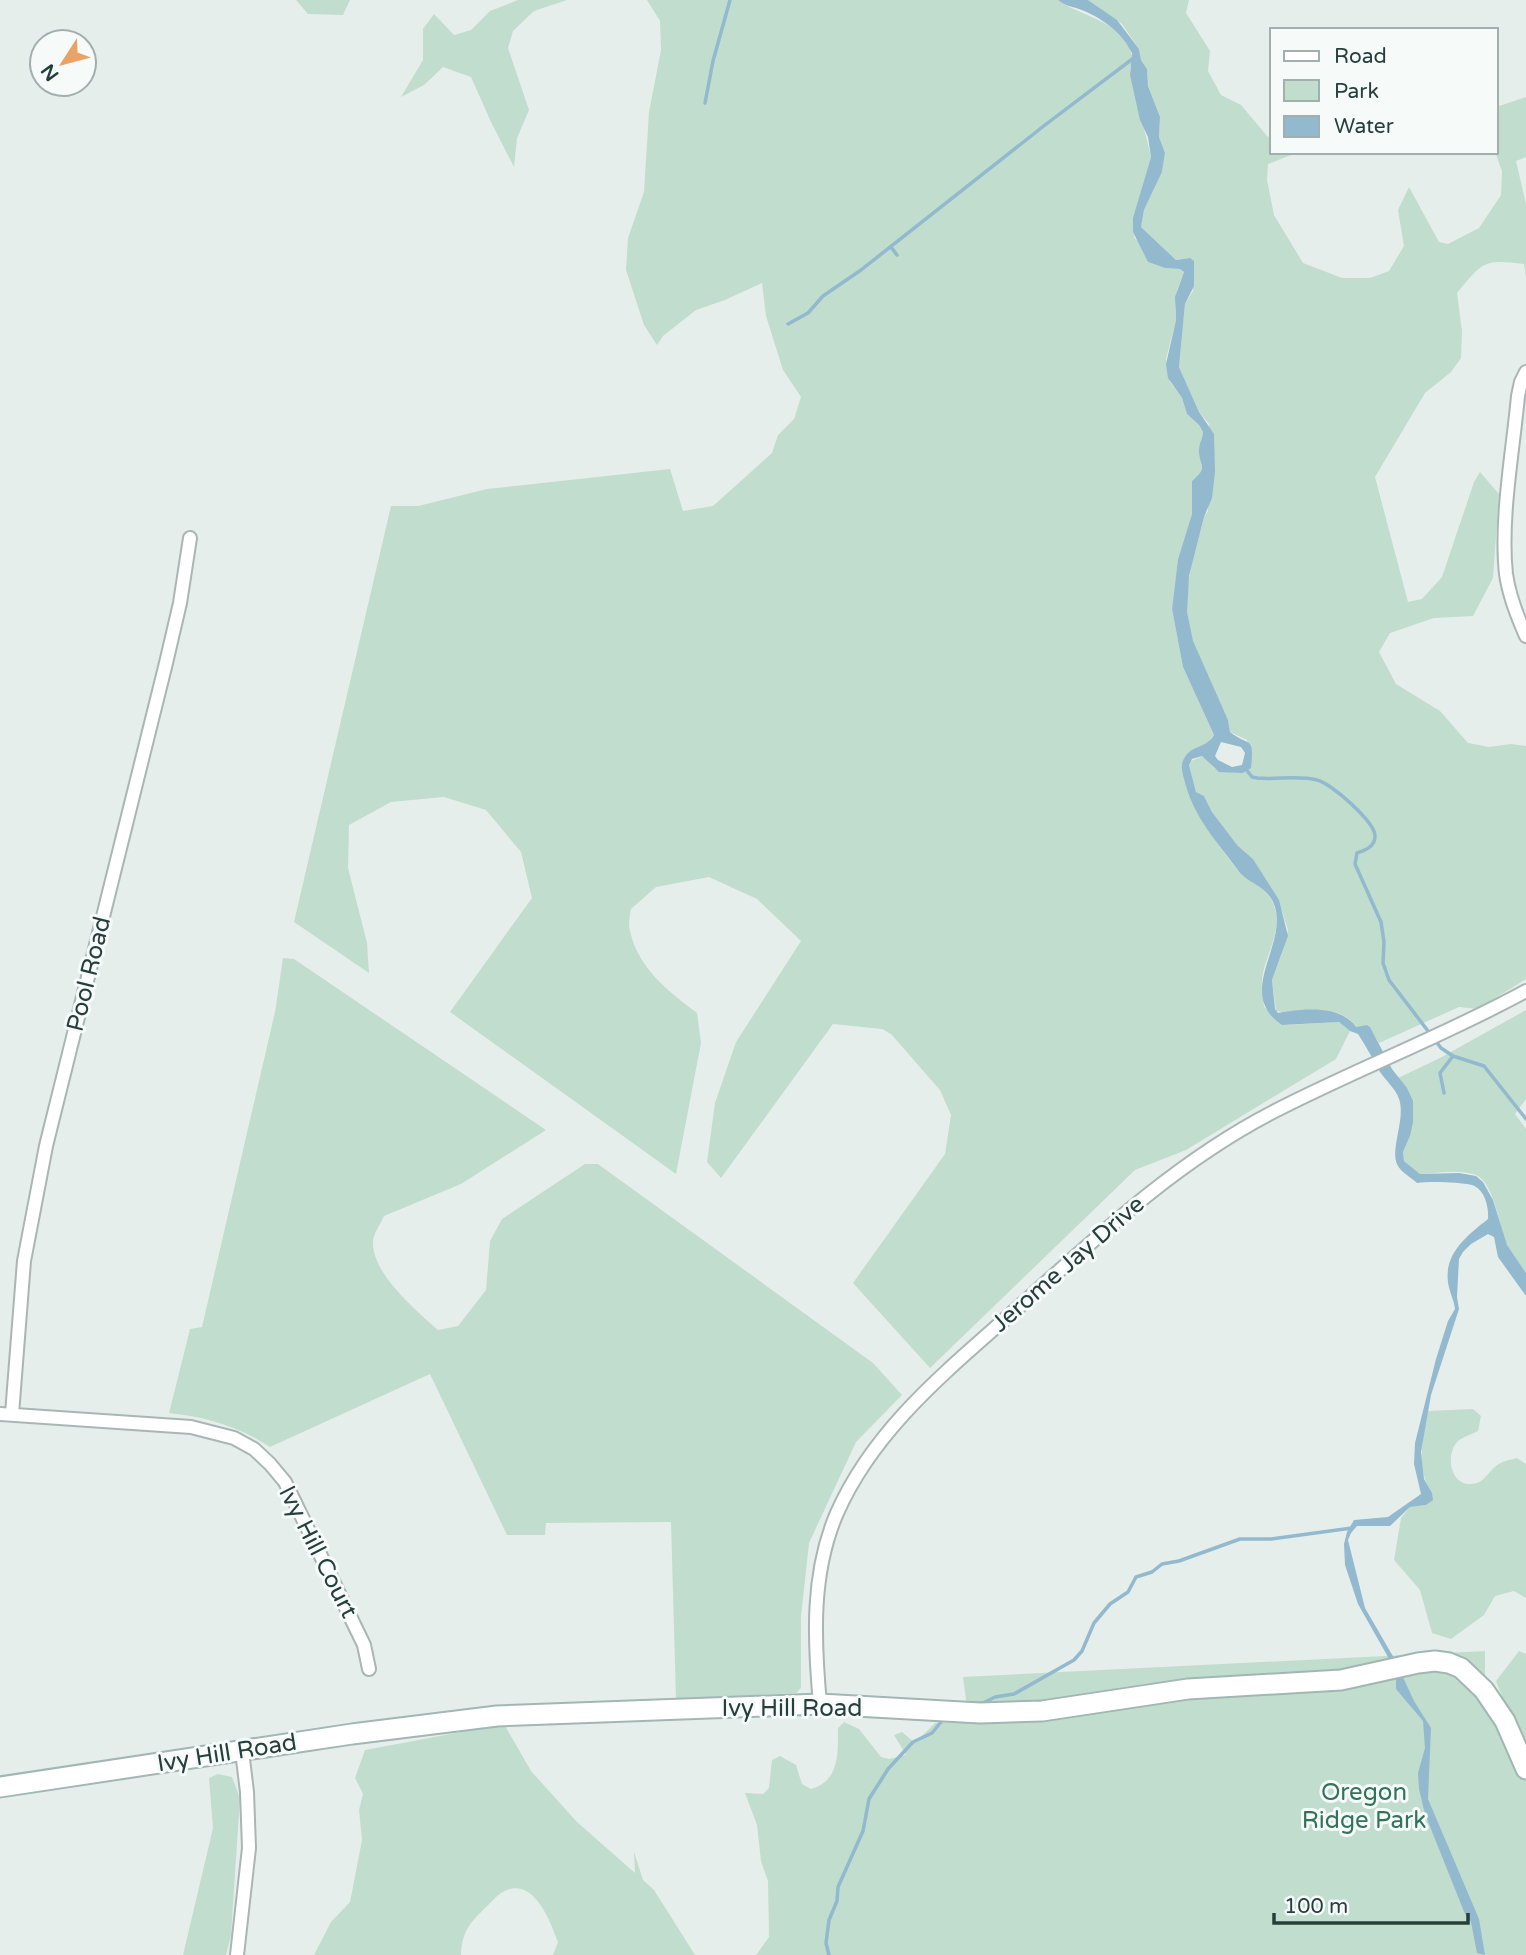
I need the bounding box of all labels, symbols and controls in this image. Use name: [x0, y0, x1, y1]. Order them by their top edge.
north arrow: [28, 28, 98, 98]
legend: [1270, 28, 1498, 154]
text: Road: [1334, 44, 1387, 69]
text: N: [37, 60, 63, 85]
text: Park: [1334, 79, 1379, 104]
text: Water: [1334, 114, 1394, 139]
street label: Pool Road: [61, 913, 117, 1035]
street label: Jerome Jay Drive: [986, 1190, 1150, 1338]
street label: Ivy Hill Court: [272, 1481, 364, 1623]
street label: Ivy Hill Road: [722, 1694, 862, 1723]
street label: Ivy Hill Road: [155, 1728, 299, 1778]
park label: Oregon Ridge Park: [1302, 1778, 1426, 1835]
scale bar: [1274, 1882, 1468, 1926]
text: 100 m: [1284, 1894, 1348, 1919]

